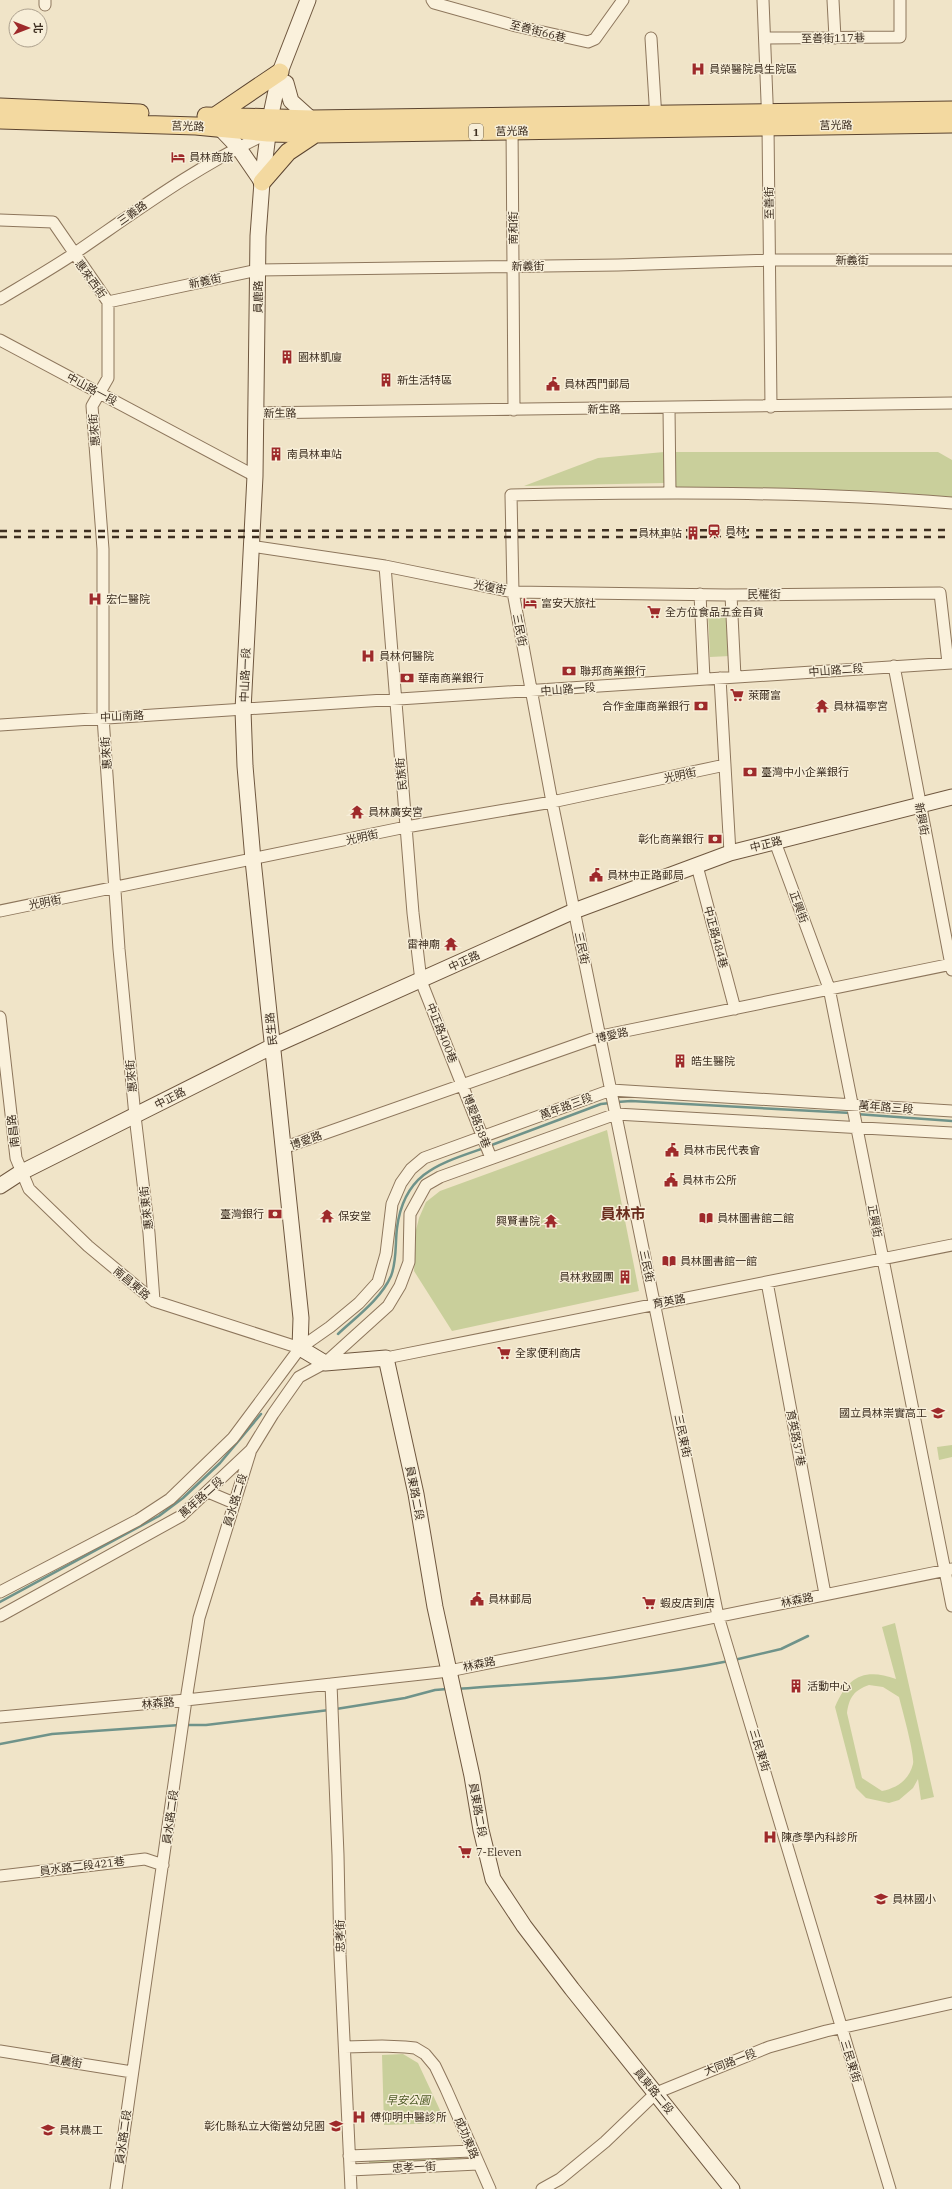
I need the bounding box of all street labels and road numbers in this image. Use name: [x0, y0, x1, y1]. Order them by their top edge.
street label: 至善街66巷: [509, 17, 567, 45]
street label: 至善街117巷: [801, 30, 865, 46]
street label: 莒光路: [171, 118, 205, 134]
street label: 莒光路: [819, 118, 853, 132]
road number: 1: [469, 124, 483, 140]
street label: 莒光路: [495, 124, 529, 138]
street label: 至善街: [762, 186, 776, 220]
street label: 三義路: [114, 198, 150, 228]
street label: 南和街: [506, 212, 520, 245]
street label: 新義街: [836, 253, 869, 267]
street label: 惠來西街: [72, 257, 110, 301]
street label: 新義街: [511, 259, 545, 273]
street label: 新義街: [187, 271, 223, 291]
street label: 員鹿路: [251, 280, 265, 314]
street label: 中山路一段: [64, 370, 120, 408]
street label: 新生路: [587, 402, 621, 416]
street label: 新生路: [263, 406, 297, 420]
street label: 惠來街: [86, 413, 102, 447]
street label: 光復街: [472, 577, 508, 597]
street label: 民權街: [748, 587, 781, 601]
street label: 三民街: [510, 612, 530, 648]
street label: 中山路一段: [237, 647, 253, 703]
street label: 中山路二段: [808, 661, 864, 679]
street label: 中山路一段: [540, 680, 596, 698]
street label: 中山南路: [100, 708, 144, 724]
street label: 惠來街: [98, 736, 114, 770]
street label: 民族街: [393, 757, 409, 791]
street label: 光明街: [662, 765, 698, 785]
street label: 新興街: [912, 801, 932, 837]
street label: 光明街: [344, 827, 380, 847]
street label: 中正路: [748, 833, 784, 855]
street label: 正興街: [787, 889, 811, 925]
street label: 光明街: [27, 892, 63, 912]
street label: 中正路484巷: [701, 904, 731, 970]
street label: 三民街: [572, 930, 592, 966]
street label: 中正路: [446, 948, 482, 974]
street label: 中正路400巷: [424, 1001, 460, 1065]
street label: 民生路: [262, 1012, 280, 1046]
street label: 博愛路: [594, 1024, 630, 1046]
street label: 惠來街: [123, 1059, 139, 1093]
street label: 中正路: [152, 1084, 188, 1112]
street label: 萬年路三段: [538, 1090, 594, 1122]
street label: 博愛路58巷: [460, 1092, 494, 1150]
street label: 萬年路三段: [858, 1098, 914, 1116]
street label: 南昌路: [4, 1114, 22, 1148]
street label: 博愛路: [288, 1128, 324, 1152]
street label: 惠來東街: [136, 1185, 156, 1231]
street label: 正興街: [865, 1203, 885, 1239]
street label: 三民街: [637, 1248, 657, 1284]
street label: 南昌東路: [111, 1263, 153, 1303]
street label: 育英路: [651, 1291, 687, 1311]
street label: 育英路37巷: [784, 1409, 808, 1467]
street label: 三民東街: [672, 1413, 694, 1459]
street label: 員東路二段: [403, 1465, 427, 1521]
street label: 員水路二段: [220, 1472, 250, 1528]
street label: 萬年路二段: [176, 1473, 226, 1521]
street label: 林森路: [779, 1590, 815, 1610]
street label: 林森路: [461, 1654, 497, 1674]
street label: 林森路: [141, 1695, 175, 1711]
street label: 三民東街: [747, 1727, 773, 1773]
street label: 員東路二段: [466, 1782, 490, 1838]
street label: 員水路二段: [159, 1789, 181, 1845]
street label: 員水路二段421巷: [39, 1854, 125, 1878]
street label: 忠孝街: [333, 1919, 347, 1953]
street label: 三民東街: [838, 2038, 864, 2084]
street label: 大同路一段: [702, 2046, 758, 2078]
street label: 員農街: [49, 2052, 83, 2070]
street label: 員東路二段: [631, 2065, 677, 2117]
street label: 員水路二段: [112, 2109, 134, 2165]
street label: 成功東路: [452, 2115, 482, 2161]
street label: 忠孝一街: [392, 2159, 436, 2175]

